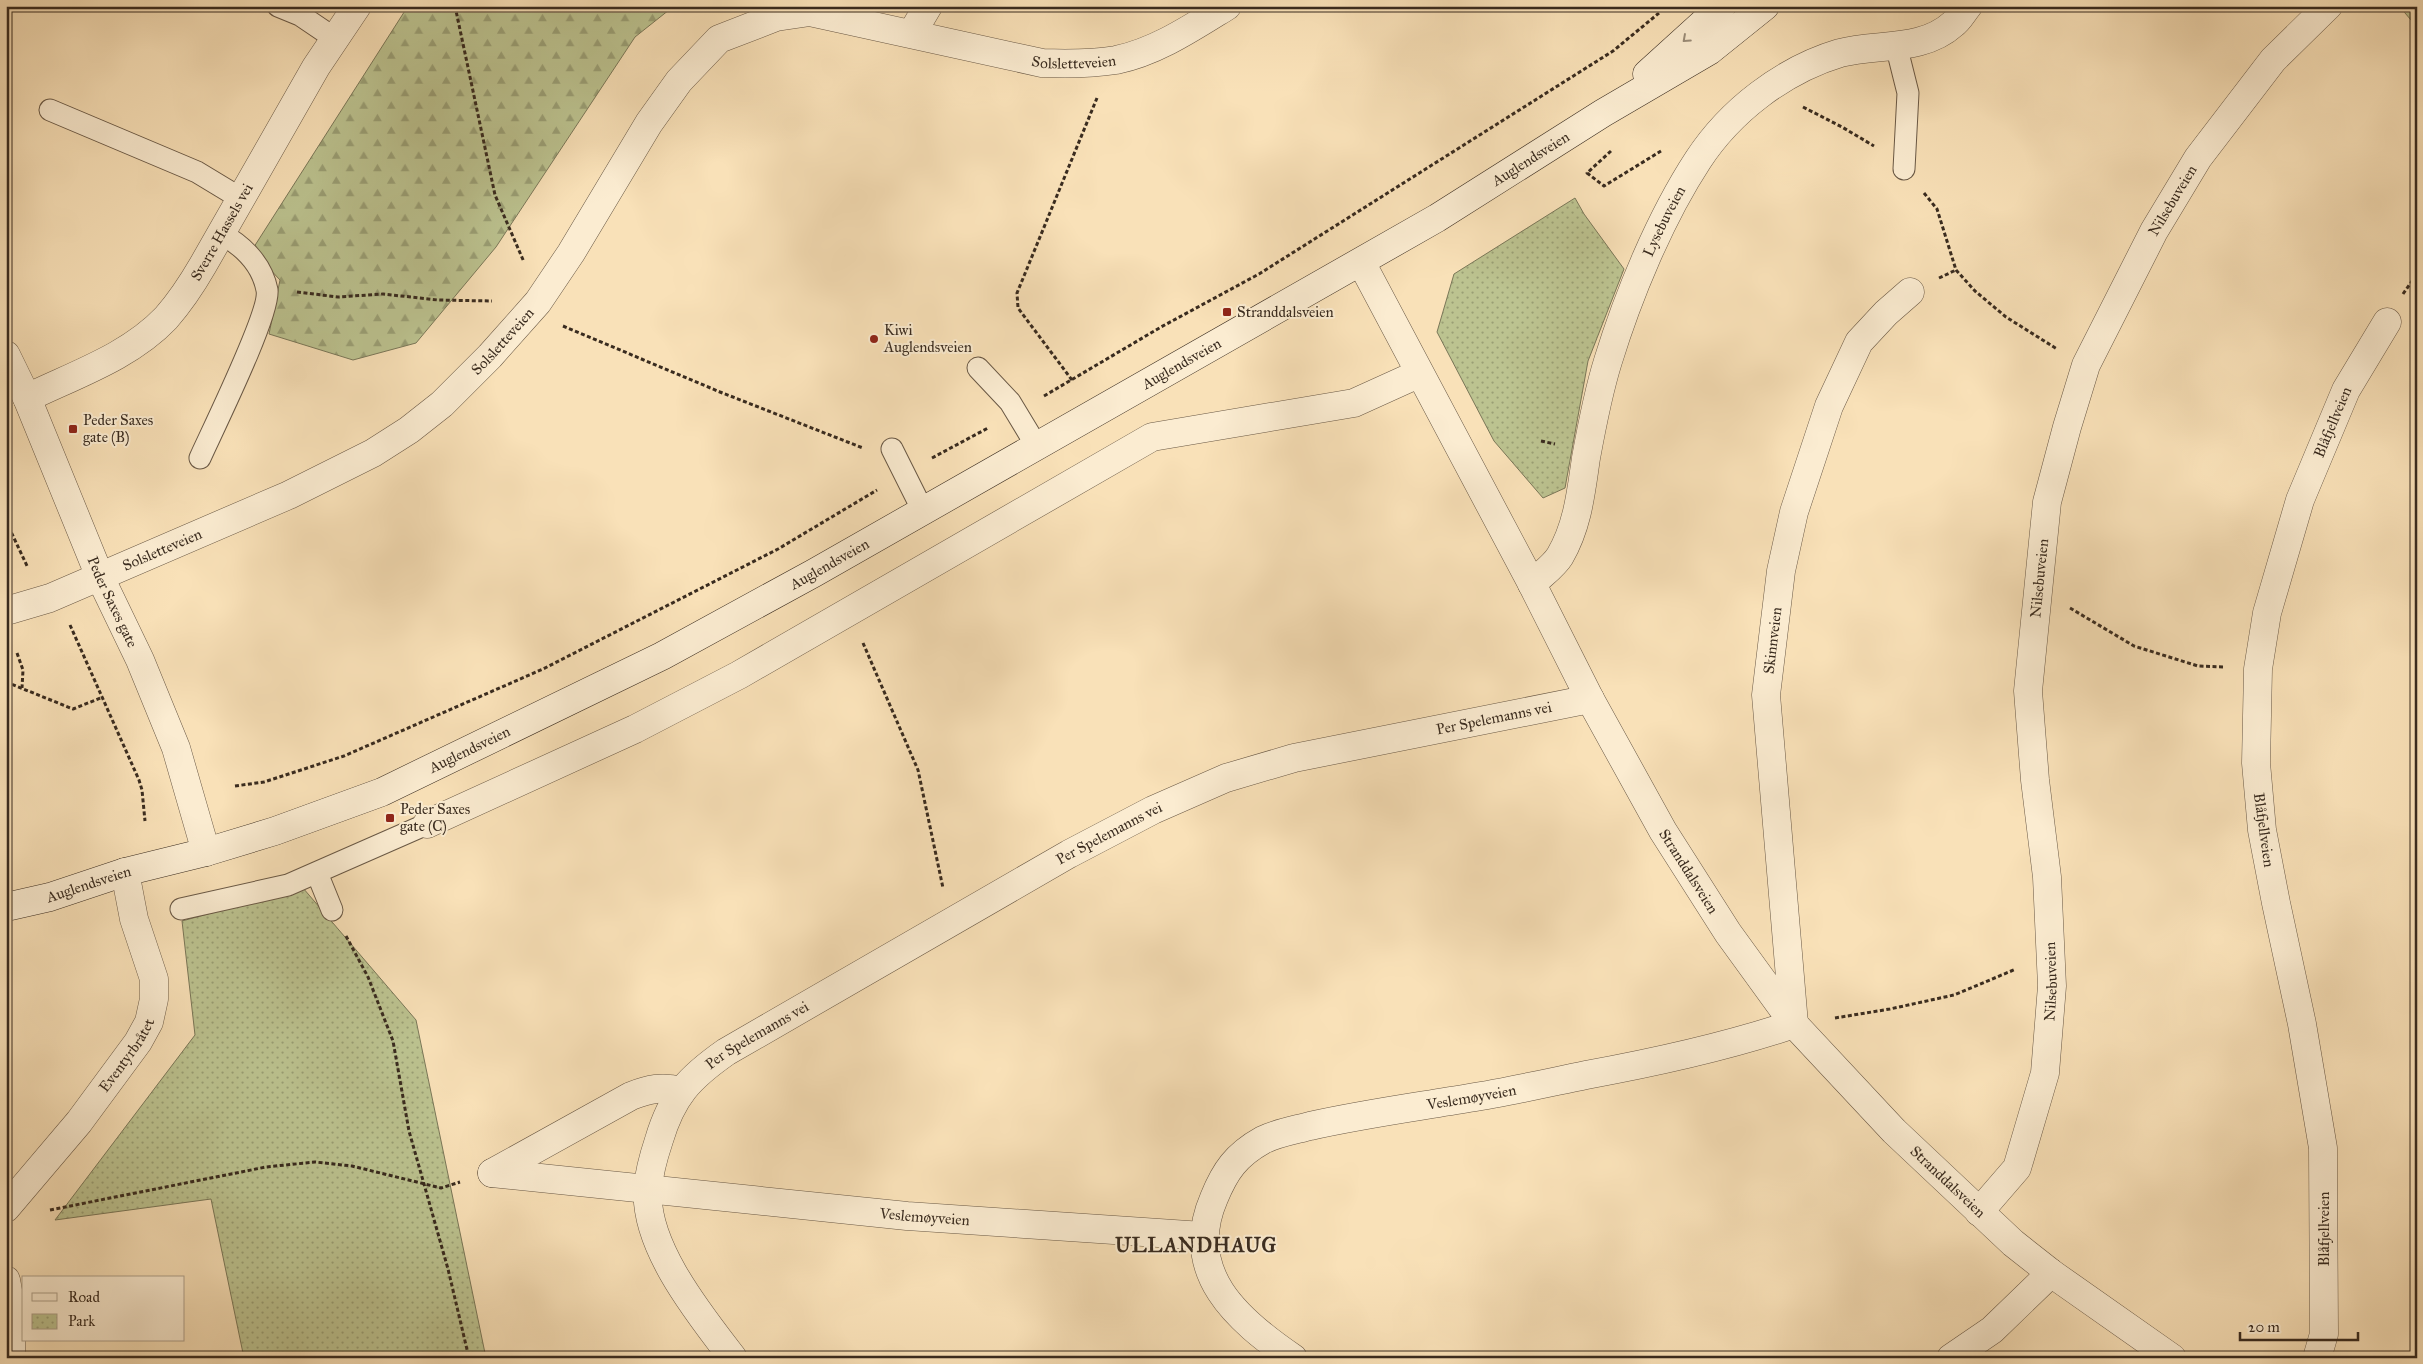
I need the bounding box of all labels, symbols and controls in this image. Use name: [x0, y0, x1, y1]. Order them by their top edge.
one-way arrow: [1683, 33, 1692, 42]
street label: Solsletteveien: [1030, 51, 1117, 73]
street label: Auglendsveien: [1488, 128, 1573, 190]
street label: Nilsebuveien: [2144, 162, 2201, 239]
street label: Sverre Hassels vei: [187, 180, 257, 284]
street label: Lysebuveien: [1639, 183, 1689, 259]
place label: Stranddalsveien: [1237, 303, 1334, 321]
street label: Solsletteveien: [467, 304, 538, 379]
marker: Stranddalsveien: [1221, 306, 1233, 318]
place label: Kiwi Auglendsveien: [883, 321, 972, 356]
marker: Kiwi Auglendsveien: [868, 333, 880, 345]
street label: Auglendsveien: [1138, 334, 1224, 394]
street label: Blåfjellveien: [2310, 384, 2355, 460]
place label: Peder Saxes gate (B): [83, 411, 153, 447]
marker: Peder Saxes gate (B): [67, 423, 79, 435]
street label: Solsletteveien: [120, 525, 205, 575]
street label: Auglendsveien: [786, 535, 872, 594]
street label: Nilsebuveien: [2026, 538, 2052, 619]
street label: Peder Saxes gate: [84, 554, 142, 650]
street label: Skinnveien: [1760, 606, 1786, 675]
street label: Per Spelemanns vei: [1435, 698, 1553, 738]
street label: Auglendsveien: [425, 722, 513, 777]
street label: Blåfjellveien: [2250, 792, 2278, 868]
street label: Per Spelemanns vei: [1053, 798, 1165, 869]
place label: Peder Saxes gate (C): [400, 800, 470, 836]
marker: Peder Saxes gate (C): [384, 812, 396, 824]
street label: Stranddalsveien: [1655, 826, 1722, 917]
street label: Auglendsveien: [43, 862, 133, 907]
street label: Nilsebuveien: [2040, 941, 2061, 1022]
street label: Per Spelemanns vei: [702, 997, 812, 1073]
street label: Eventyrbråtet: [95, 1017, 159, 1096]
street label: Veslemøyveien: [1425, 1081, 1518, 1114]
street label: Stranddalsveien: [1906, 1142, 1989, 1221]
street label: Blåfjellveien: [2315, 1192, 2333, 1266]
street label: Veslemøyveien: [878, 1204, 970, 1229]
district label: ULLANDHAUG: [1115, 1233, 1277, 1257]
legend: [22, 1276, 185, 1342]
text: Road: [68, 1288, 100, 1306]
scale bar: [2240, 1309, 2358, 1341]
text: Park: [68, 1312, 95, 1330]
text: 20 m: [2248, 1318, 2280, 1336]

